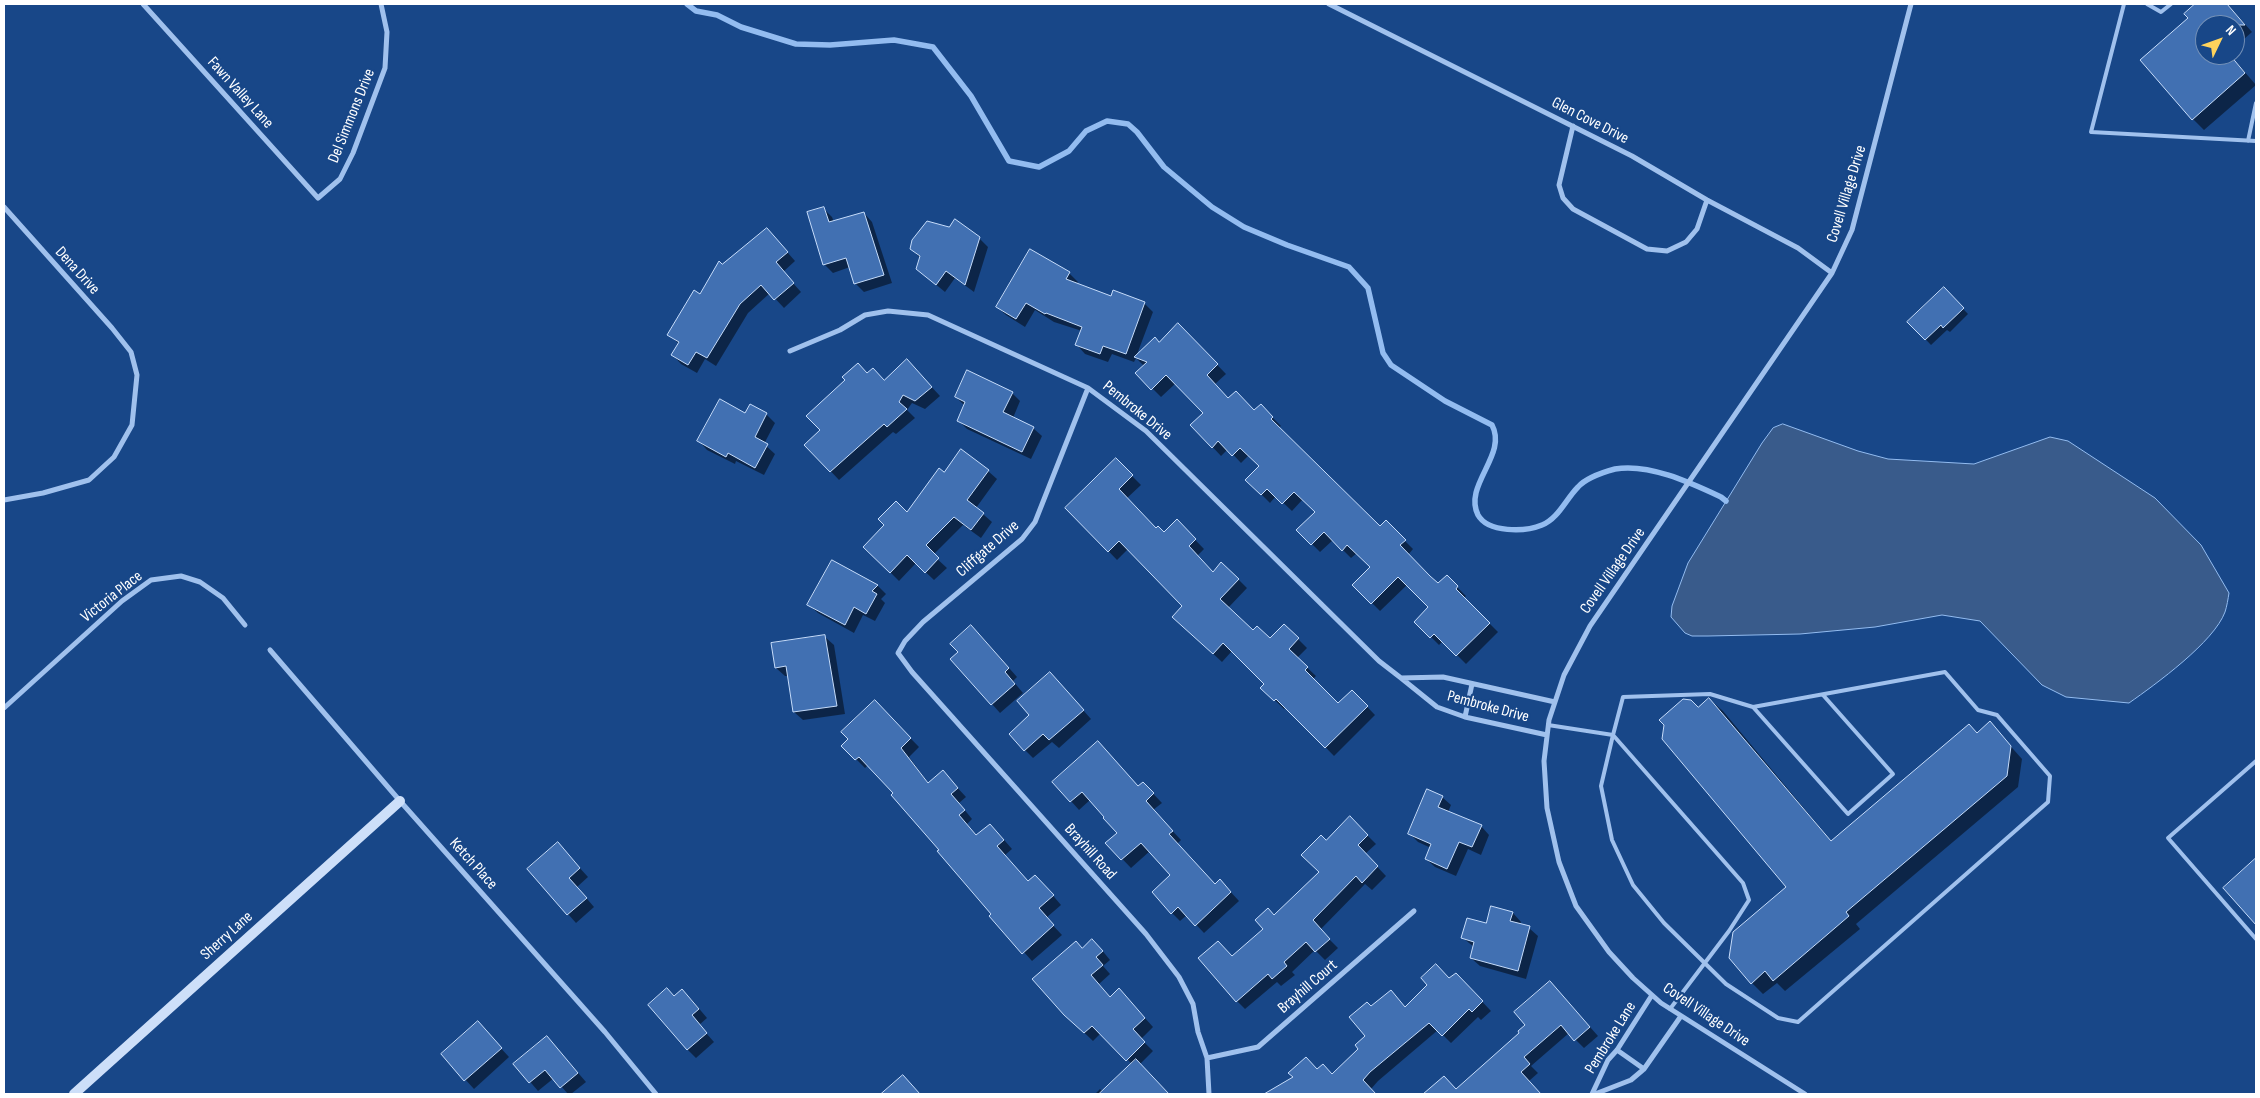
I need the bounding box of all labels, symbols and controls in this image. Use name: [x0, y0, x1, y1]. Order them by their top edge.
north arrow: [2195, 15, 2245, 65]
text: N: [2222, 22, 2240, 39]
street label: Fawn Valley Lane: [203, 53, 277, 133]
street label: Del Simmons Drive: [324, 66, 380, 166]
street label: Glen Cove Drive: [1548, 93, 1632, 149]
street label: Covell Village Drive: [1823, 143, 1871, 245]
street label: Dena Drive: [51, 243, 103, 299]
street label: Pembroke Drive: [1098, 377, 1176, 445]
street label: Cliffgate Drive: [953, 516, 1023, 582]
street label: Covell Village Drive: [1576, 524, 1650, 618]
street label: Victoria Place: [77, 567, 147, 627]
street label: Pembroke Drive: [1445, 687, 1531, 727]
street label: Brayhill Road: [1060, 820, 1120, 884]
street label: Ketch Place: [445, 834, 501, 894]
street label: Sherry Lane: [197, 908, 257, 964]
street label: Brayhill Court: [1274, 956, 1342, 1018]
street label: Covell Village Drive: [1659, 979, 1753, 1051]
street label: Pembroke Lane: [1581, 998, 1641, 1078]

